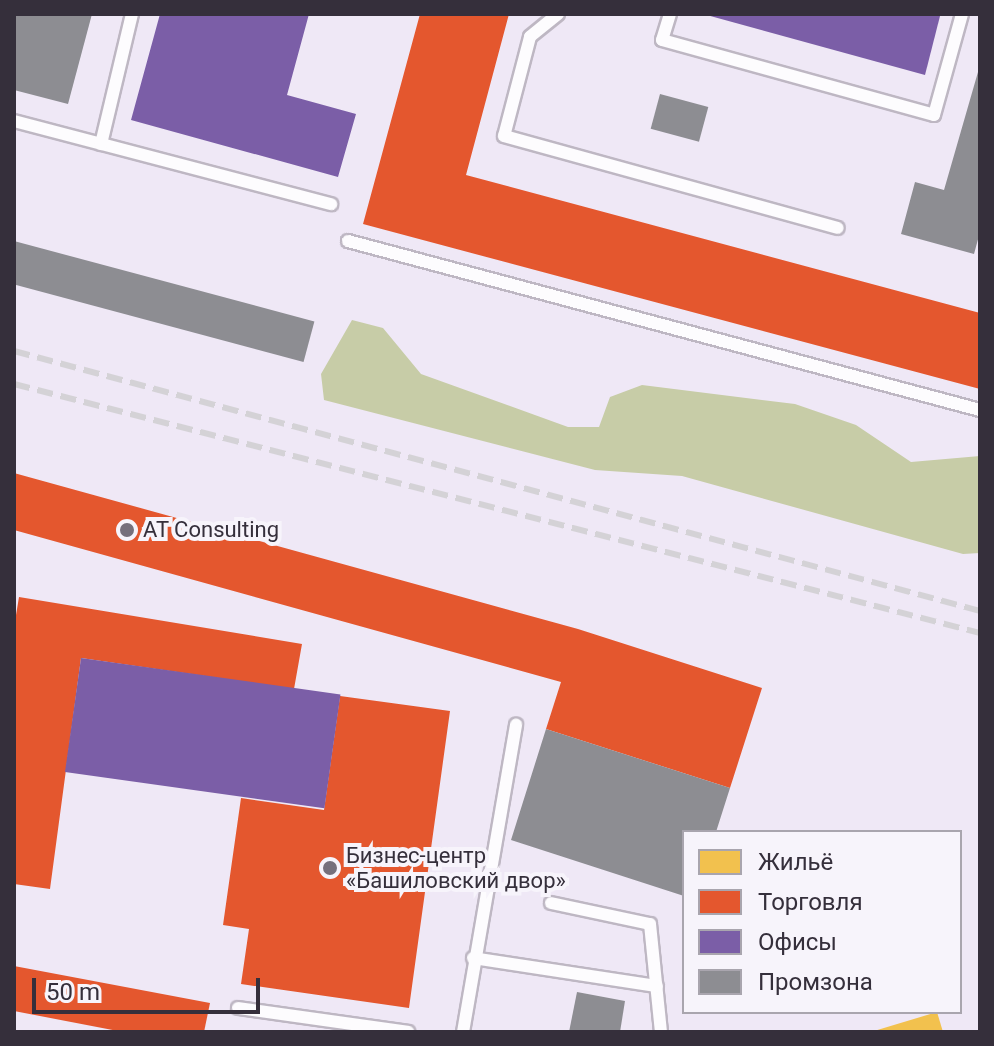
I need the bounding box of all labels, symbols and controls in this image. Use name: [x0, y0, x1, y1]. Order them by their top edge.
place label: AT Consulting: [143, 517, 279, 543]
marker: AT Consulting: [118, 521, 136, 539]
legend: [682, 830, 962, 1014]
place label: Бизнес-центр «Башиловский двор»: [346, 842, 566, 894]
text: Жильё: [758, 848, 833, 876]
marker: Бизнес-центр «Башиловский двор»: [321, 859, 339, 877]
text: Торговля: [758, 888, 863, 916]
text: Офисы: [758, 928, 837, 956]
scale bar: [36, 962, 264, 1012]
text: Промзона: [758, 968, 873, 996]
text: 50 m: [46, 978, 100, 1006]

